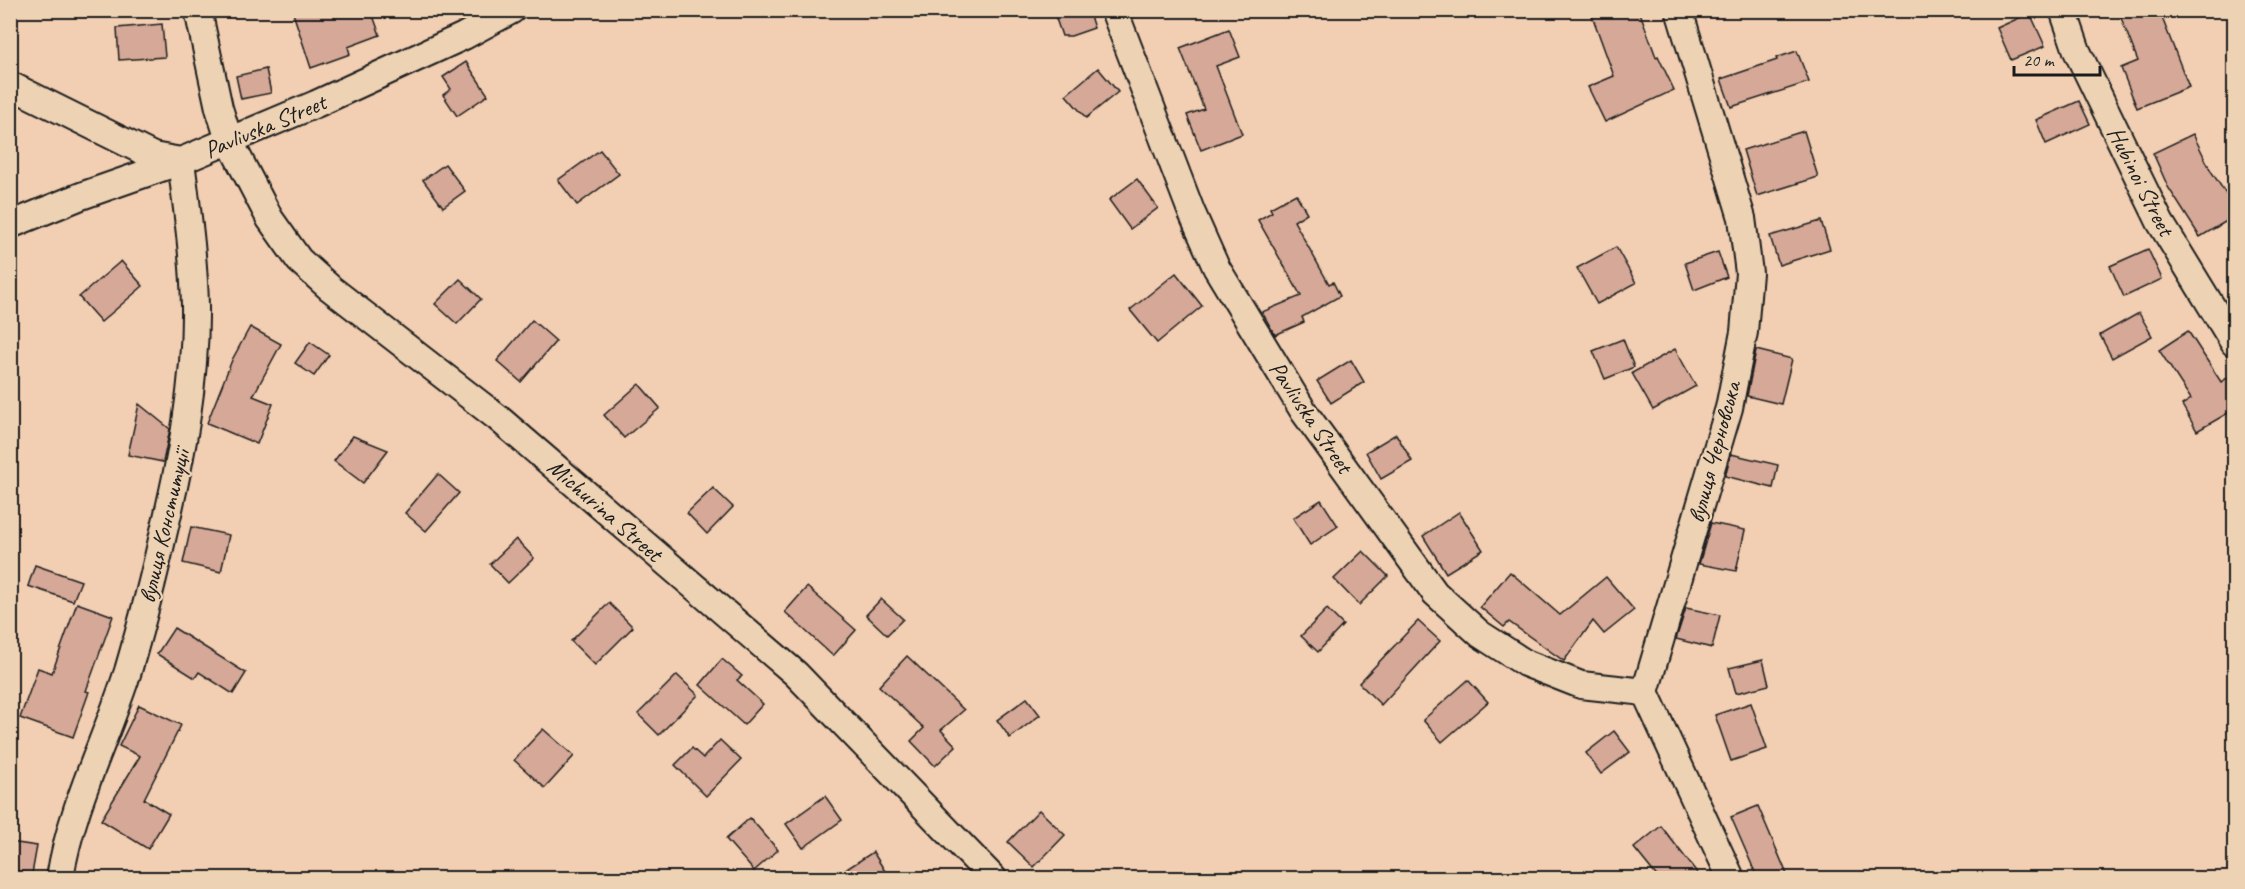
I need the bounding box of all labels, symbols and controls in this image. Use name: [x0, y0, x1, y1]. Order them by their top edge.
scale bar: [2014, 39, 2100, 77]
text: 20 m: [2023, 49, 2056, 71]
street label: Pavlivska Street: [200, 86, 332, 165]
street label: Hubinoi Street: [2101, 121, 2182, 242]
street label: Pavlivska Street: [1262, 355, 1361, 481]
street label: вулиця Черновська: [1681, 376, 1748, 526]
street label: вулиця Конституції: [132, 442, 197, 606]
street label: Michurina Street: [541, 452, 670, 569]

